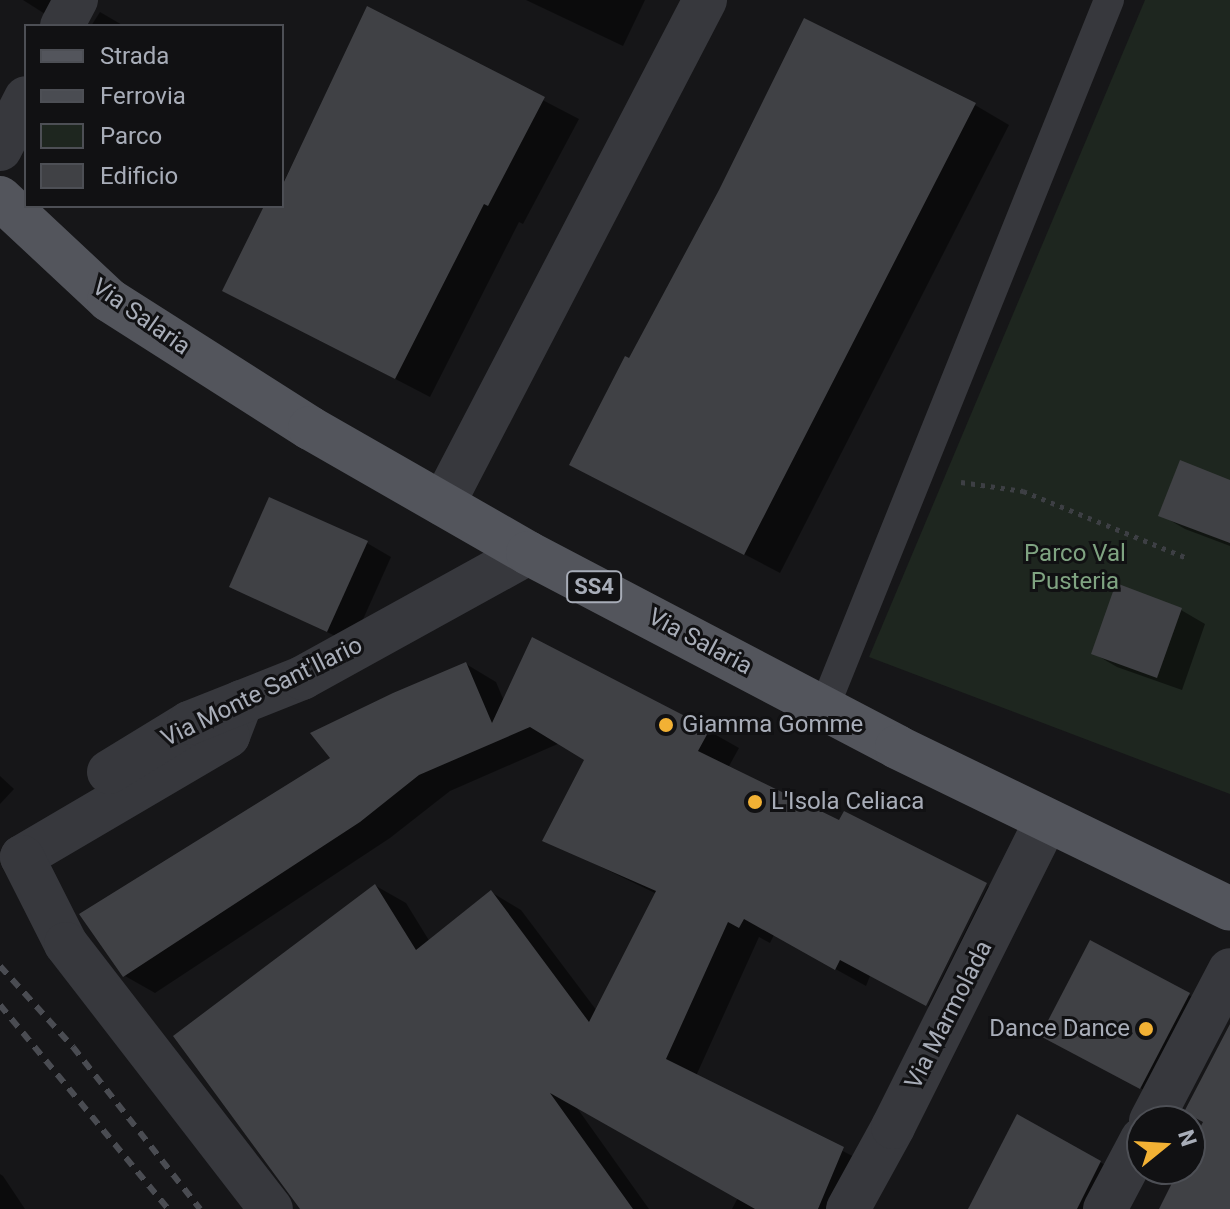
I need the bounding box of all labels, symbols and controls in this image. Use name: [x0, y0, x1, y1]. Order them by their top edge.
legend: [24, 24, 284, 208]
text: Strada: [100, 42, 169, 70]
text: Ferrovia: [100, 82, 186, 110]
text: Parco: [100, 122, 162, 150]
text: Edificio: [100, 162, 178, 190]
street label: Via Salaria: [86, 273, 196, 361]
park label: Parco Val Pusteria: [1024, 540, 1126, 596]
road number: SS4: [566, 569, 622, 605]
street label: Via Salaria: [643, 603, 757, 681]
street label: Via Monte Sant'Ilario: [157, 631, 367, 753]
place label: Giamma Gomme: [682, 711, 863, 739]
marker: Giamma Gomme: [657, 716, 675, 734]
place label: L'Isola Celiaca: [771, 788, 924, 816]
marker: L'Isola Celiaca: [746, 793, 764, 811]
street label: Via Marmolada: [899, 936, 999, 1094]
place label: Dance Dance: [989, 1015, 1130, 1043]
marker: Dance Dance: [1137, 1020, 1155, 1038]
north arrow: [1126, 1105, 1206, 1185]
text: N: [1173, 1127, 1202, 1149]

